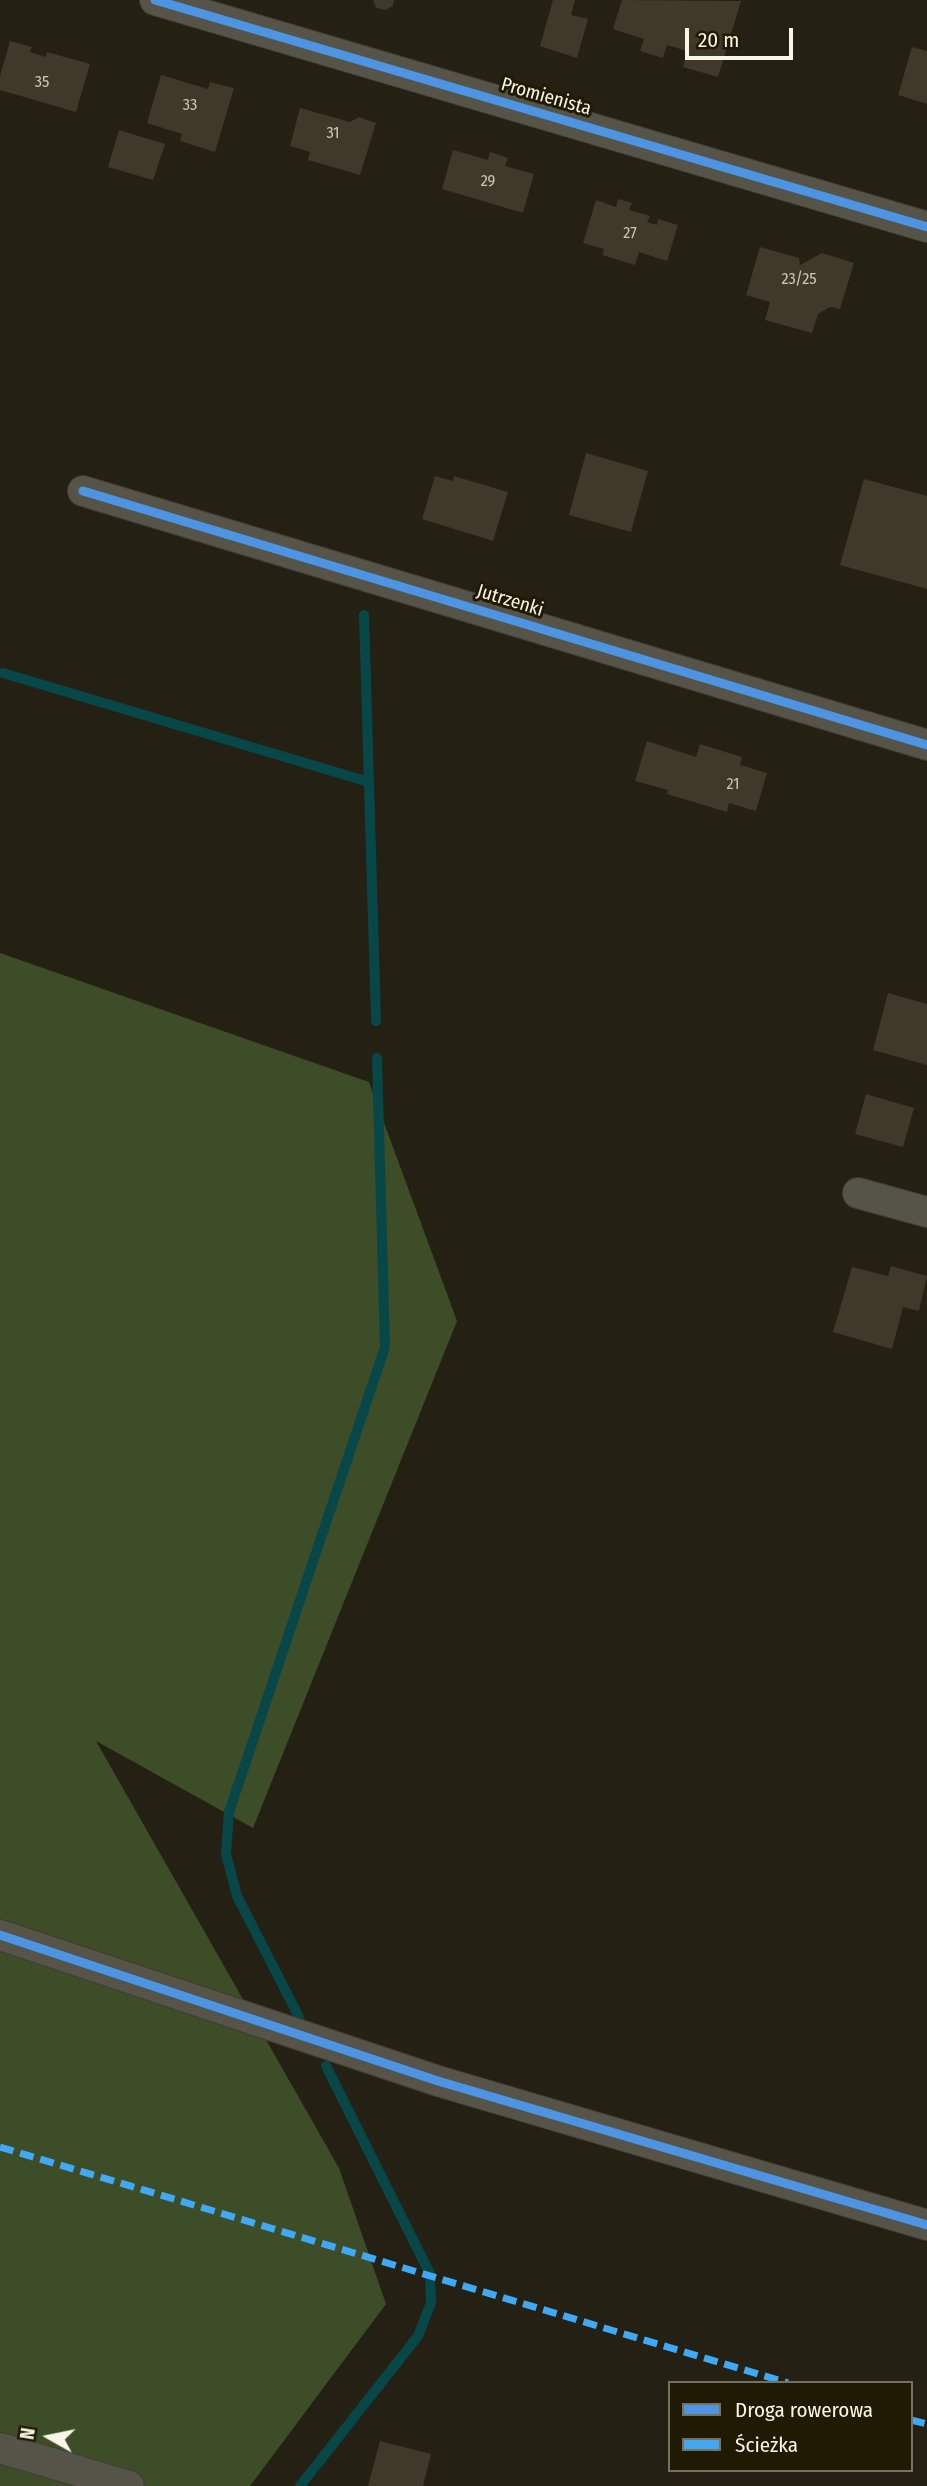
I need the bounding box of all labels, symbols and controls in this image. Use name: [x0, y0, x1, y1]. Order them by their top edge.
scale bar: [689, 14, 797, 58]
text: 20 m: [698, 27, 739, 53]
house number: 35: [35, 73, 49, 93]
street label: Promienista: [498, 73, 594, 121]
house number: 33: [183, 96, 197, 116]
house number: 31: [326, 124, 340, 144]
house number: 29: [481, 172, 495, 192]
house number: 27: [623, 224, 637, 244]
house number: 23/25: [781, 270, 817, 290]
street label: Jutrzenki: [474, 580, 546, 622]
house number: 21: [727, 775, 739, 795]
legend: [668, 2381, 913, 2472]
text: Droga rowerowa: [735, 2397, 873, 2423]
north arrow: [14, 2402, 84, 2472]
text: N: [16, 2426, 40, 2441]
text: Ścieżka: [735, 2432, 798, 2458]

